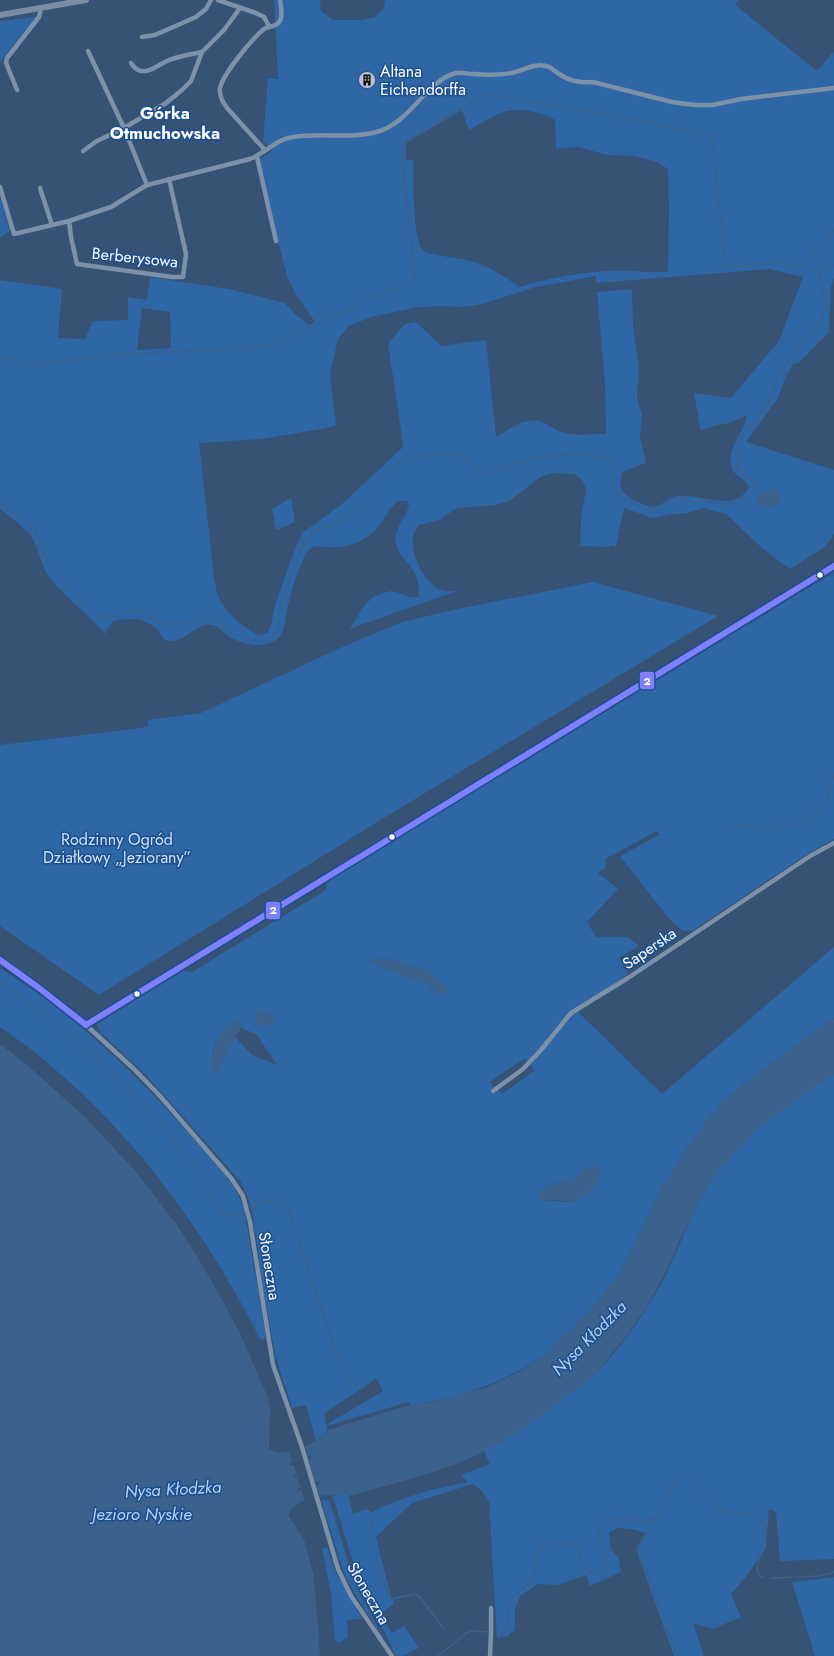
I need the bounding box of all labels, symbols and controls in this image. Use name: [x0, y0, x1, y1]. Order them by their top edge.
place label: Altana Eichendorffa: [380, 60, 466, 101]
building icon: Altana Eichendorffa: [357, 70, 377, 90]
district label: Górka Otmuchowska: [110, 101, 220, 145]
street label: Berberysowa: [91, 242, 179, 273]
unlabelled marker: [815, 570, 825, 580]
line badge: 2: [639, 671, 655, 690]
text: 2: [643, 673, 651, 689]
park label: Rodzinny Ogród Działkowy „Jeziorany”: [43, 828, 191, 869]
unlabelled marker: [387, 832, 397, 842]
line badge: 2: [265, 901, 281, 920]
text: 2: [269, 902, 277, 918]
street label: Saperska: [618, 922, 681, 975]
unlabelled marker: [132, 989, 142, 999]
street label: Słoneczna: [253, 1230, 286, 1302]
water label: Nysa Kłodzka: [546, 1295, 632, 1381]
water label: Nysa Kłodzka: [124, 1474, 223, 1504]
water label: Jezioro Nyskie: [89, 1502, 192, 1526]
street label: Słoneczna: [341, 1558, 396, 1629]

